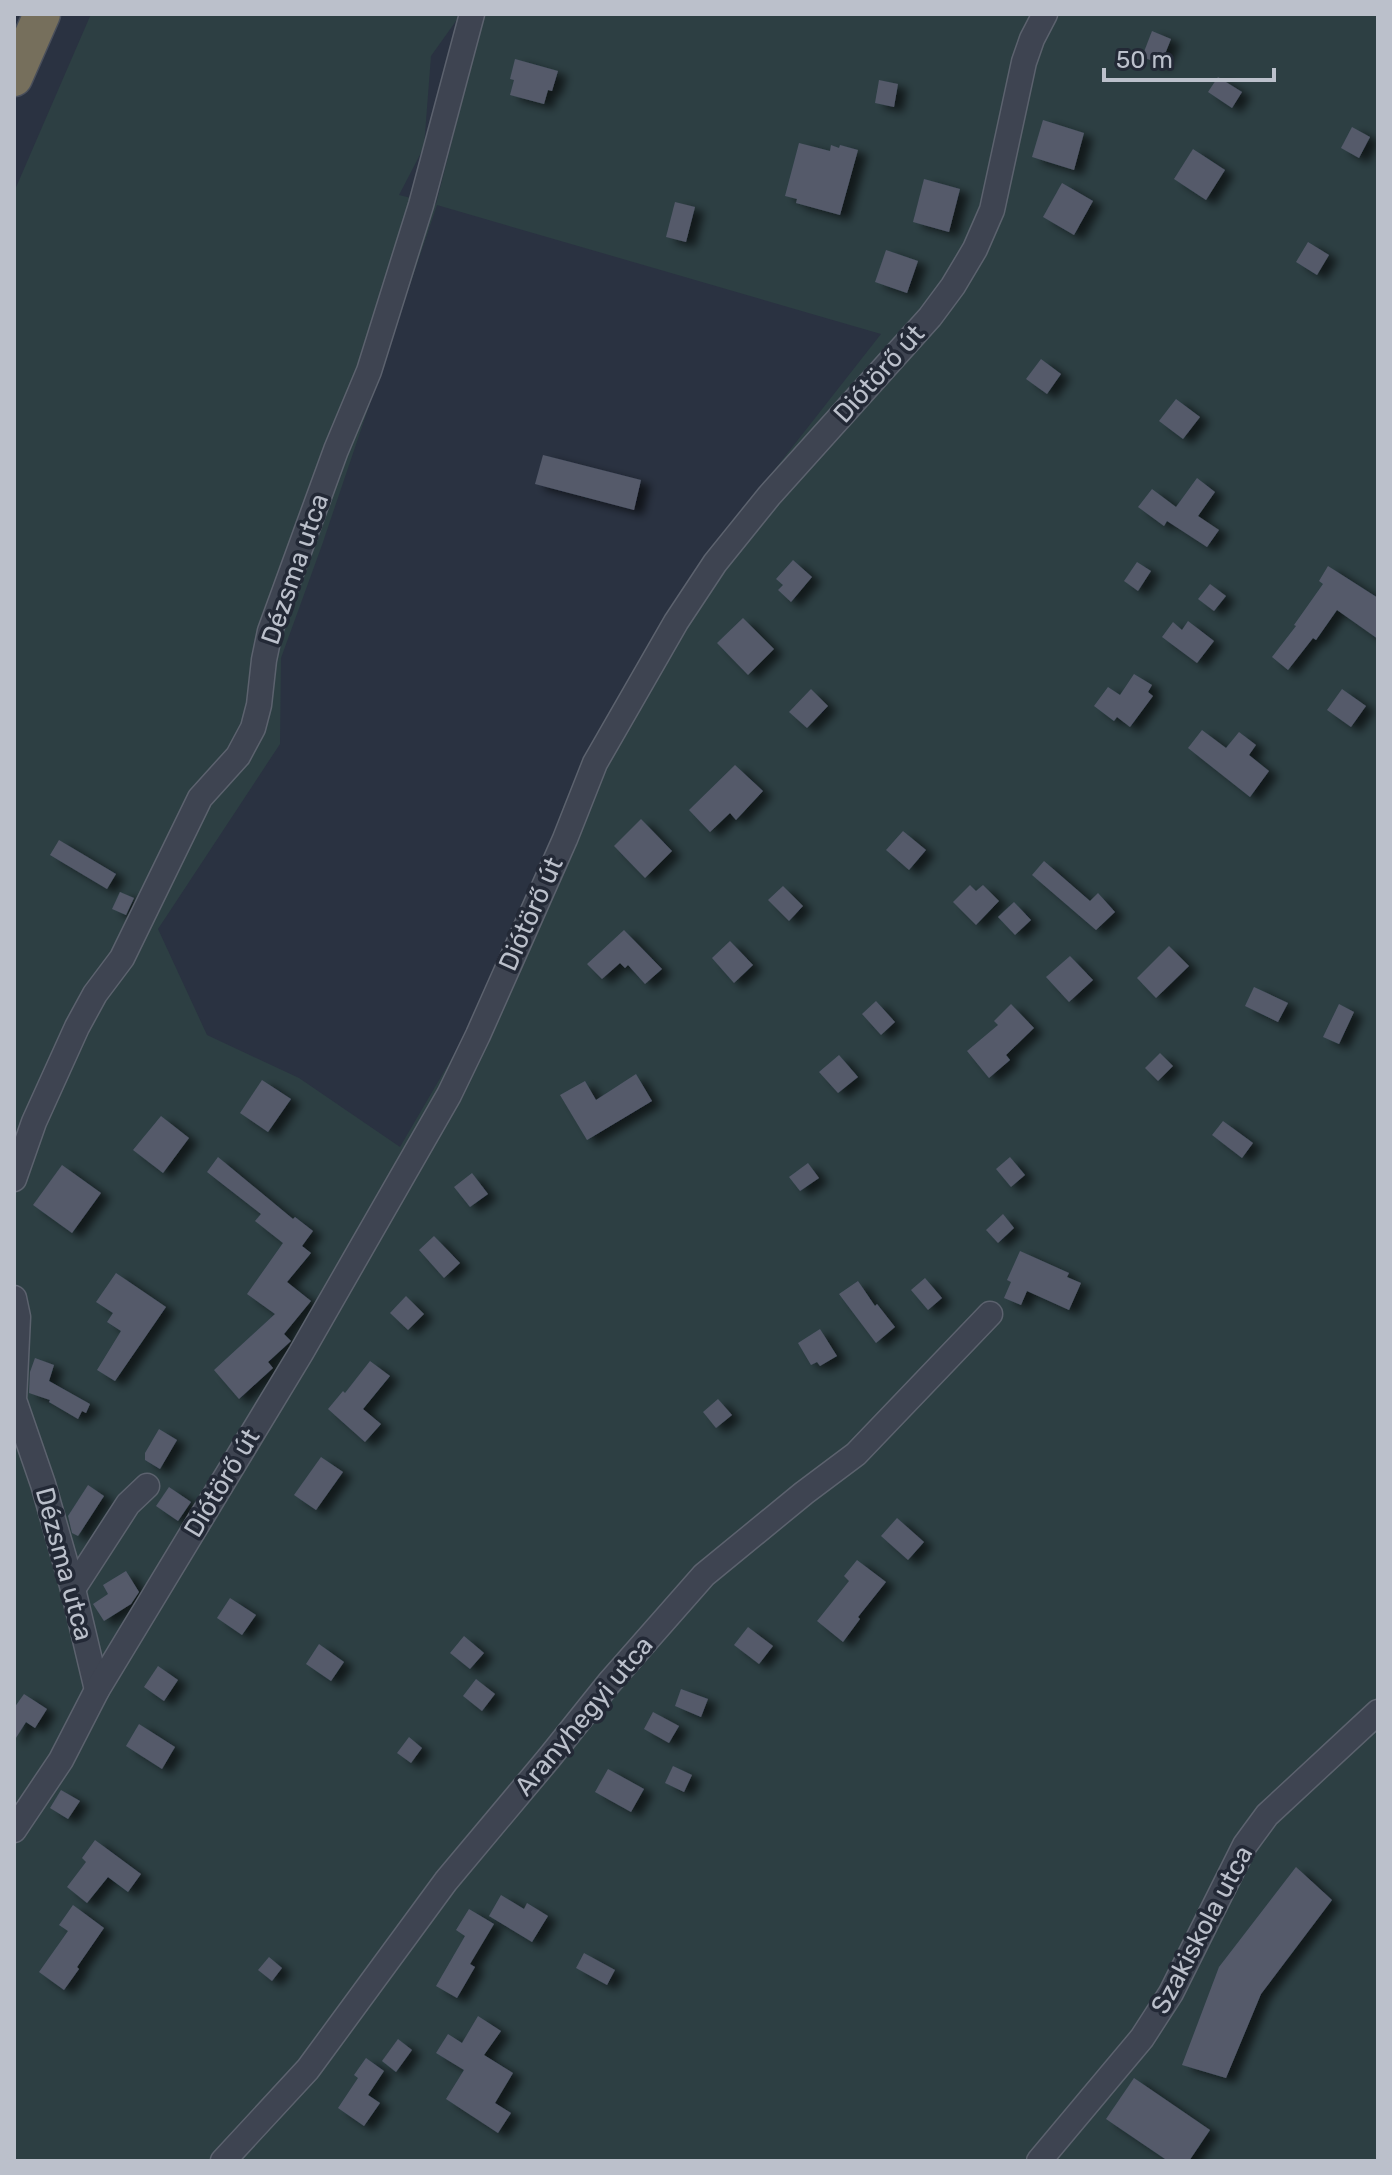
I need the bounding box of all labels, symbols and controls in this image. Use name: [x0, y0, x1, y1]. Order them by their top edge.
scale bar: [1104, 32, 1274, 82]
text: 50 m: [1116, 46, 1173, 74]
street label: Diótörő út: [827, 319, 931, 429]
street label: Dézsma utca: [255, 490, 335, 648]
street label: Diótörő út: [492, 852, 570, 976]
street label: Diótörő út: [178, 1423, 266, 1543]
street label: Dézsma utca: [29, 1484, 99, 1644]
street label: Aranyhegyi utca: [508, 1630, 660, 1802]
street label: Szakiskola utca: [1145, 1841, 1259, 2019]

